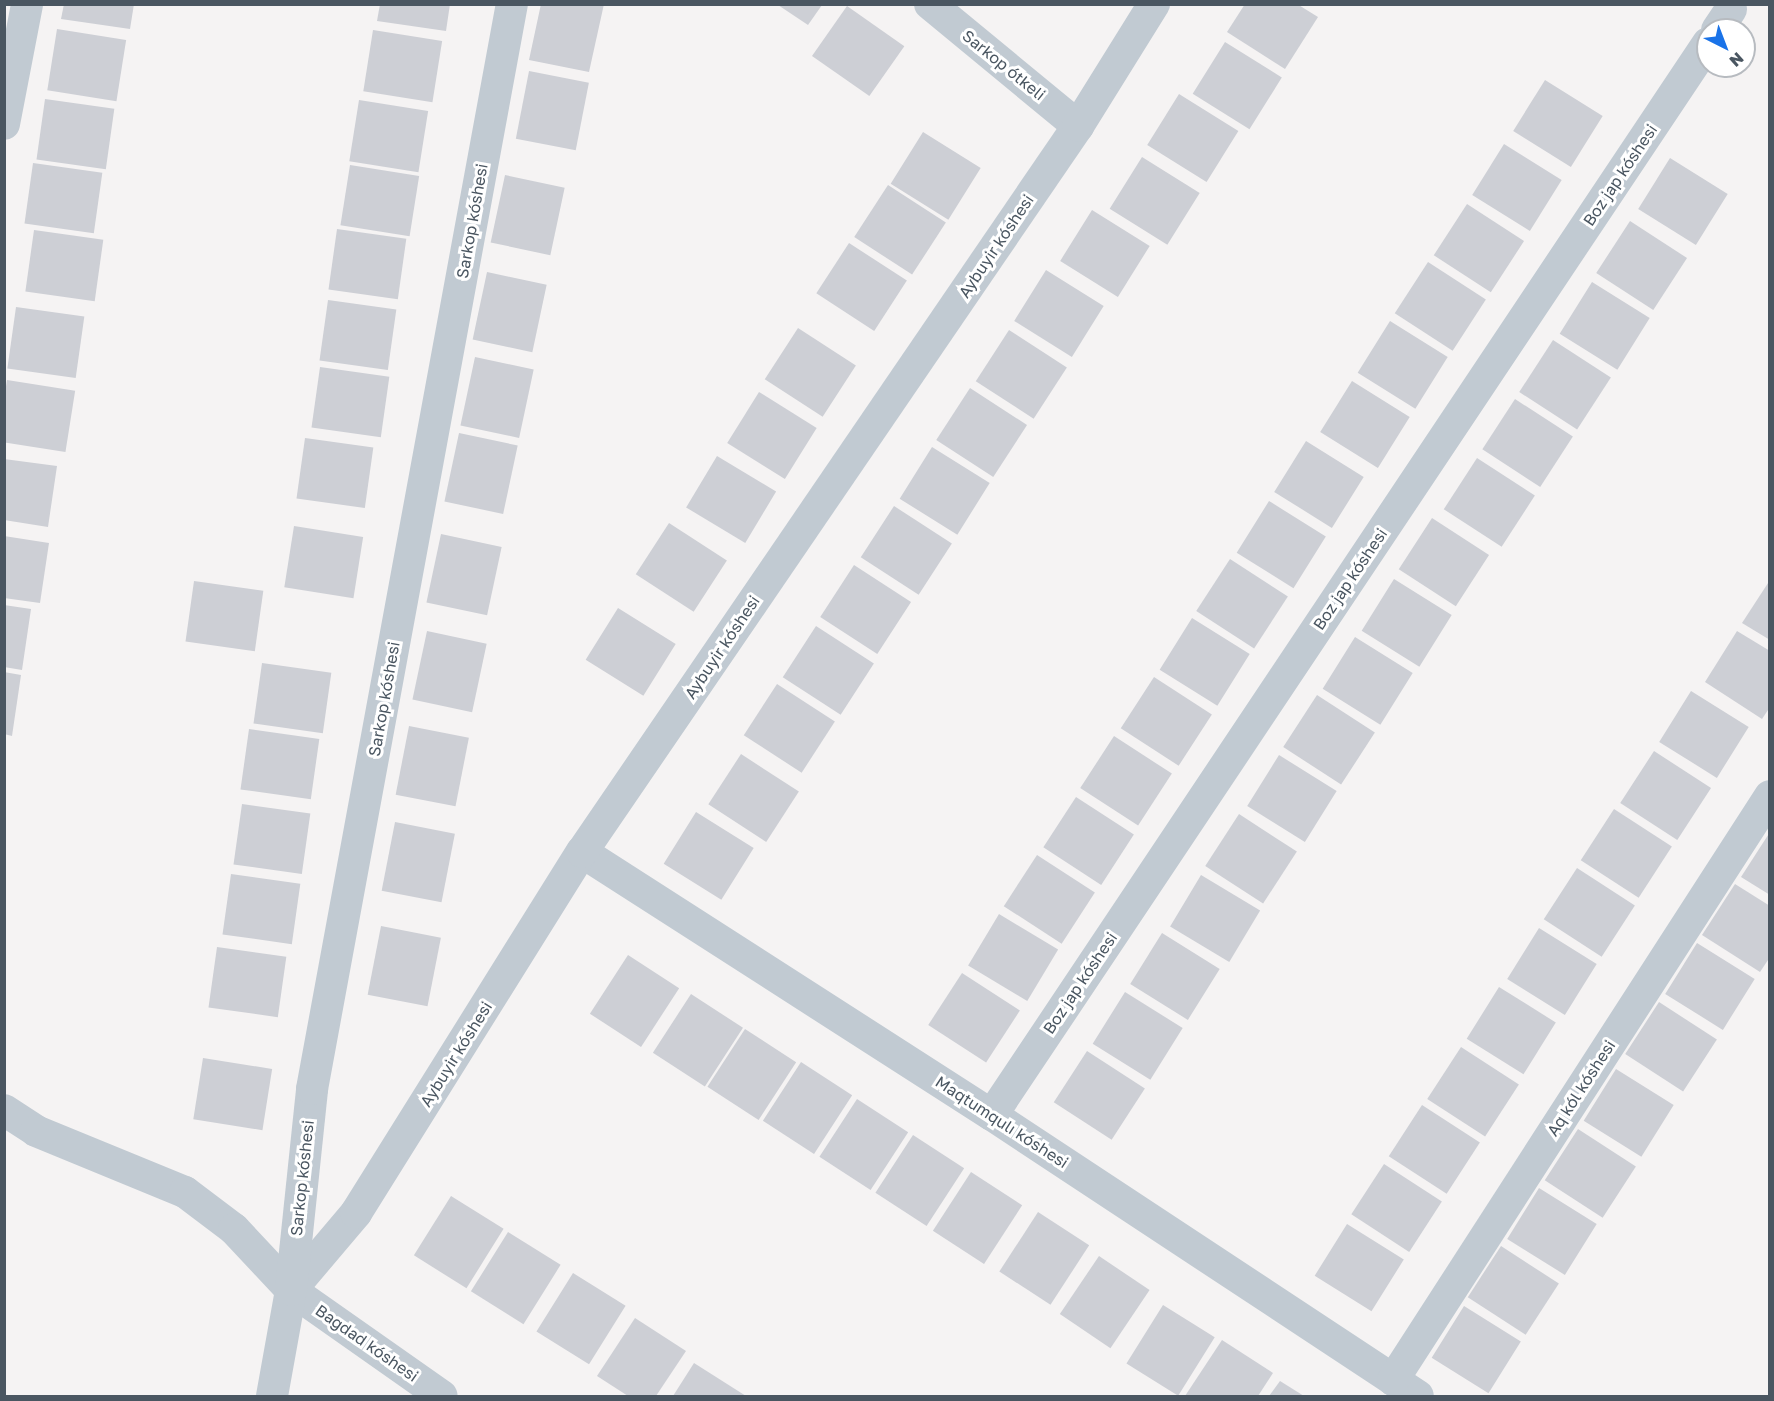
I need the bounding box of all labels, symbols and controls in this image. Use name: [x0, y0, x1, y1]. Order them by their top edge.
north arrow: [1696, 18, 1756, 78]
street label: Sarkop ótkeli: [959, 26, 1049, 104]
text: N: [1725, 48, 1748, 71]
street label: Boz jap kóshesi: [1579, 121, 1661, 229]
street label: Sarkop kóshesi: [452, 162, 492, 280]
street label: Aybuyir kóshesi: [954, 191, 1038, 301]
street label: Boz jap kóshesi: [1309, 525, 1391, 633]
street label: Aybuyir kóshesi: [680, 592, 764, 702]
street label: Sarkop kóshesi: [364, 640, 404, 758]
street label: Boz jap kóshesi: [1039, 929, 1121, 1037]
street label: Aybuyir kóshesi: [416, 998, 496, 1110]
street label: Aq kól kóshesi: [1543, 1036, 1619, 1140]
street label: Maqtumqulı kóshesi: [932, 1072, 1072, 1172]
street label: Sarkop kóshesi: [286, 1119, 318, 1237]
street label: Bagdad kóshesi: [312, 1300, 422, 1386]

